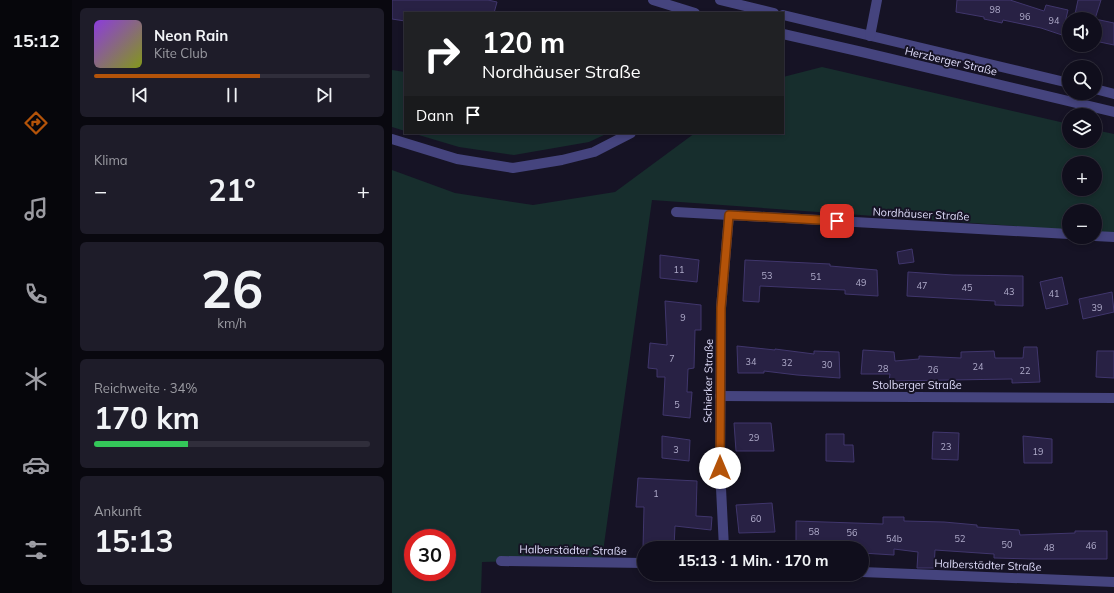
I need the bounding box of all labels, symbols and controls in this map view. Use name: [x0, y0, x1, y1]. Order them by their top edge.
house number: 98: [990, 4, 1000, 15]
house number: 96: [1020, 11, 1030, 22]
map controls: [1062, 12, 1102, 244]
button: sound: [1062, 12, 1102, 52]
house number: 94: [1049, 15, 1060, 26]
text: 120 m: [482, 25, 565, 60]
text: Neon Rain: [154, 26, 228, 45]
icon: right: [416, 28, 468, 80]
text: 15:12: [12, 29, 60, 52]
street label: Herzberger Straße: [903, 44, 999, 78]
text: Kite Club: [154, 45, 208, 61]
text: Nordhäuser Straße: [482, 60, 641, 83]
button: search: [1062, 60, 1102, 100]
icon: previous: [129, 84, 151, 106]
icon: pause: [221, 84, 243, 106]
icon: next: [313, 84, 335, 106]
icon: arrive: [462, 104, 484, 126]
text: Dann: [416, 106, 454, 125]
button: layers: [1062, 108, 1102, 148]
icon: directions: [22, 109, 50, 137]
text: Klima: [94, 152, 128, 168]
button: +: [1062, 156, 1102, 196]
text: 21°: [208, 171, 256, 209]
text: −: [94, 177, 107, 205]
text: +: [357, 177, 370, 205]
icon: music: [22, 195, 50, 223]
pin: [820, 204, 854, 238]
street label: Nordhäuser Straße: [872, 204, 970, 224]
button: −: [1062, 204, 1102, 244]
icon: arrive: [826, 210, 848, 232]
text: 26: [201, 256, 263, 321]
house number: 11: [674, 264, 684, 275]
house number: 53: [762, 270, 772, 281]
house number: 51: [811, 271, 821, 282]
house number: 49: [856, 277, 866, 288]
icon: phone: [22, 280, 50, 308]
house number: 47: [917, 280, 927, 291]
house number: 45: [962, 282, 973, 293]
house number: 43: [1004, 286, 1014, 297]
house number: 41: [1049, 288, 1059, 299]
house number: 39: [1092, 302, 1102, 313]
house number: 9: [680, 312, 686, 323]
text: km/h: [217, 315, 247, 331]
street label: Schierker Straße: [700, 339, 716, 423]
house number: 7: [669, 353, 675, 364]
house number: 34: [746, 356, 757, 367]
house number: 32: [782, 357, 792, 368]
house number: 30: [822, 359, 832, 370]
house number: 24: [973, 361, 984, 372]
house number: 28: [878, 363, 888, 374]
house number: 26: [928, 364, 938, 375]
icon: climate: [22, 365, 50, 393]
house number: 22: [1020, 365, 1030, 376]
street label: Stolberger Straße: [872, 378, 962, 392]
text: Reichweite · 34%: [94, 380, 198, 396]
text: 170 km: [94, 399, 200, 437]
house number: 5: [674, 399, 680, 410]
house number: 29: [749, 432, 759, 443]
house number: 23: [941, 441, 951, 452]
house number: 3: [673, 444, 679, 455]
house number: 19: [1033, 446, 1043, 457]
position arrow: [699, 447, 741, 489]
icon: car: [22, 451, 50, 479]
house number: 1: [653, 488, 659, 499]
text: Ankunft: [94, 503, 142, 519]
house number: 60: [751, 513, 761, 524]
text: 15:13: [94, 522, 173, 560]
house number: 58: [809, 526, 819, 537]
house number: 56: [847, 527, 857, 538]
speed limit sign: 30: [404, 529, 456, 581]
house number: 54b: [886, 533, 902, 544]
house number: 52: [955, 533, 965, 544]
icon: filters: [22, 536, 50, 564]
house number: 50: [1002, 539, 1012, 550]
house number: 46: [1086, 540, 1096, 551]
street label: Halberstädter Straße: [519, 542, 627, 558]
house number: 48: [1044, 542, 1054, 553]
text: 15:13 · 1 Min. · 170 m: [677, 551, 829, 570]
street label: Halberstädter Straße: [934, 556, 1042, 574]

